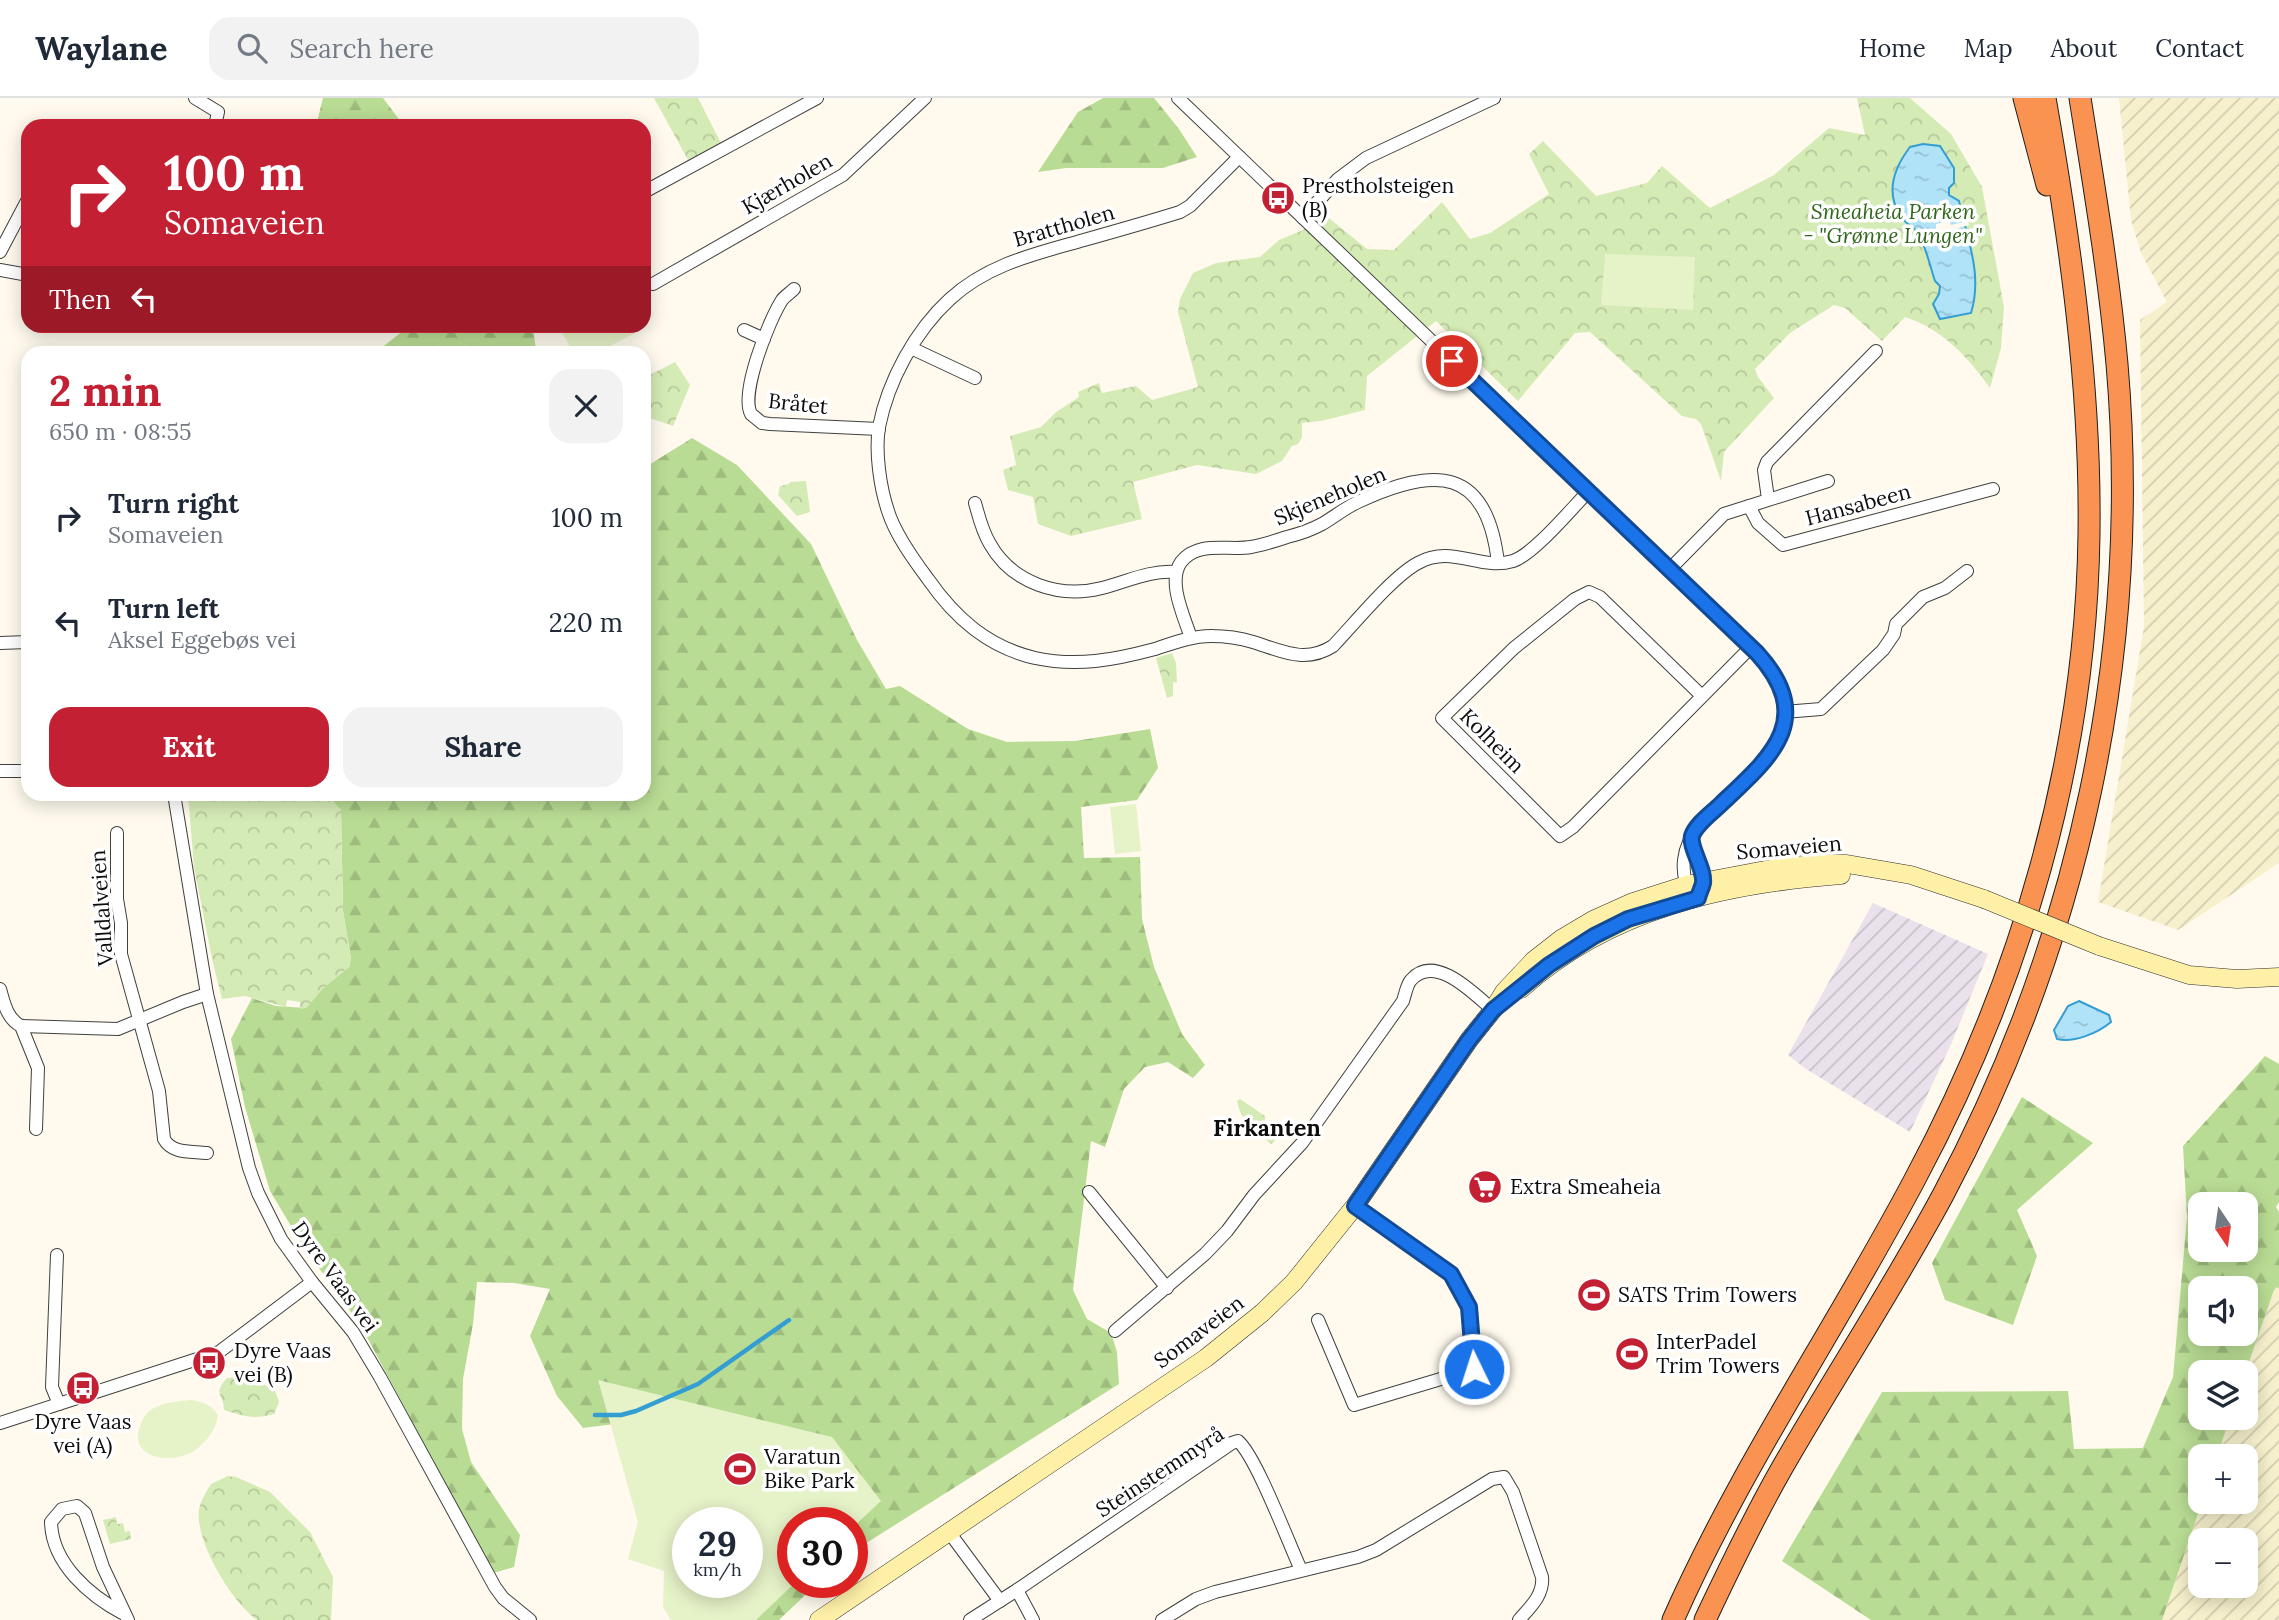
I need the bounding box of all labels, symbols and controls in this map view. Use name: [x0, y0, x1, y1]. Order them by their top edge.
search box: [209, 17, 699, 80]
text: Waylane: [35, 27, 167, 69]
icon: search: [233, 29, 271, 67]
text: Search here: [289, 32, 434, 65]
text: Home: [1859, 33, 1926, 64]
text: Map: [1964, 33, 2013, 64]
text: About: [2051, 33, 2117, 64]
text: Contact: [2155, 33, 2244, 64]
text: 100 m: [164, 141, 304, 203]
icon: right: [49, 147, 140, 238]
street label: Kjærholen: [737, 147, 837, 220]
place label: Prestholsteigen (B): [1302, 172, 1455, 223]
bus stop icon: Prestholsteigen (B): [1259, 179, 1297, 217]
street label: Brattholen: [1010, 198, 1118, 253]
park label: Smeaheia Parken - "Grønne Lungen": [1803, 198, 1983, 249]
text: Somaveien: [164, 202, 325, 243]
icon: left: [125, 280, 163, 318]
text: Then: [49, 283, 111, 316]
pin: [1422, 331, 1482, 391]
icon: arrive: [1433, 342, 1471, 380]
text: 2 min: [49, 364, 162, 418]
button: close: [549, 369, 623, 443]
street label: Bråtet: [767, 387, 830, 420]
text: 650 m · 08:55: [49, 417, 192, 446]
street label: Skjeneholen: [1270, 460, 1390, 531]
street label: Hansabeen: [1802, 477, 1914, 532]
text: Turn right: [108, 487, 239, 520]
icon: right: [49, 499, 87, 537]
text: 100 m: [551, 501, 623, 534]
text: Somaveien: [108, 520, 224, 549]
text: Turn left: [108, 592, 219, 625]
icon: left: [49, 604, 87, 642]
text: 220 m: [549, 606, 623, 639]
text: Aksel Eggebøs vei: [108, 625, 296, 654]
street label: Kolheim: [1454, 703, 1531, 779]
button: Exit: [49, 707, 329, 787]
button: Share: [343, 707, 623, 787]
street label: Somaveien: [1735, 829, 1843, 866]
street label: Valldalveien: [84, 849, 119, 968]
district label: Firkanten: [1213, 1113, 1321, 1142]
supermarket icon: Extra Smeaheia: [1466, 1168, 1504, 1206]
place label: Extra Smeaheia: [1510, 1173, 1661, 1200]
north arrow: [2188, 1192, 2258, 1262]
map controls: [2188, 1192, 2258, 1598]
street label: Dyre Vaas vei: [286, 1216, 385, 1338]
sports icon: SATS Trim Towers: [1575, 1276, 1613, 1314]
button: sound: [2188, 1276, 2258, 1346]
place label: SATS Trim Towers: [1618, 1281, 1797, 1308]
street label: Somaveien: [1148, 1289, 1249, 1374]
place label: InterPadel Trim Towers: [1656, 1328, 1780, 1379]
position arrow: [1437, 1332, 1511, 1406]
sports icon: InterPadel Trim Towers: [1613, 1335, 1651, 1373]
place label: Dyre Vaas vei (B): [234, 1337, 331, 1388]
bus stop icon: Dyre Vaas vei (B): [190, 1344, 228, 1382]
button: layers: [2188, 1360, 2258, 1430]
bus stop icon: Dyre Vaas vei (A): [64, 1369, 102, 1407]
place label: Dyre Vaas vei (A): [34, 1408, 132, 1459]
street label: Steinstemmyrå: [1091, 1420, 1229, 1523]
place label: Varatun Bike Park: [763, 1443, 855, 1494]
button: +: [2188, 1444, 2258, 1514]
sports icon: Varatun Bike Park: [721, 1450, 759, 1488]
speed limit sign: 30: [777, 1507, 868, 1598]
text: 29: [698, 1521, 737, 1566]
button: −: [2188, 1528, 2258, 1598]
text: km/h: [693, 1558, 742, 1581]

